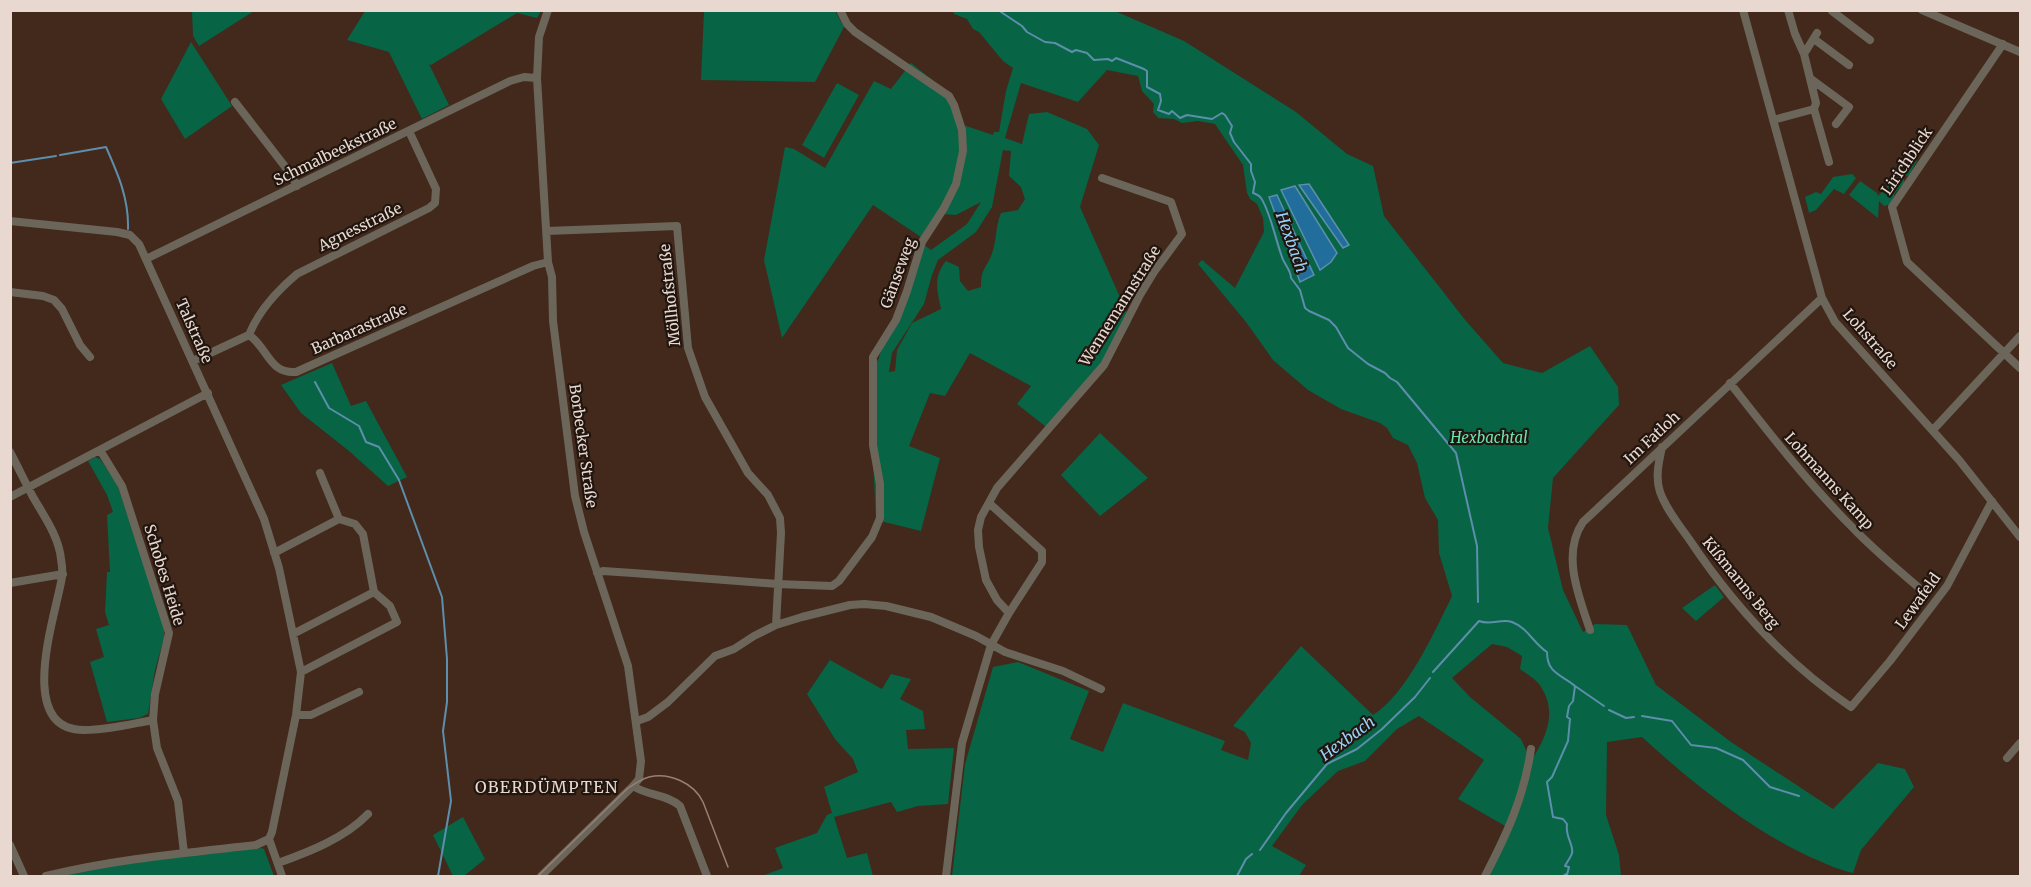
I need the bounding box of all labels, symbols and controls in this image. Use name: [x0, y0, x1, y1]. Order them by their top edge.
street label: Schmalbeekstraße: [270, 113, 400, 190]
street label: Lirichblick: [1877, 123, 1937, 198]
street label: Agnesstraße: [314, 198, 405, 255]
water label: Hexbach: [1271, 208, 1312, 275]
street label: Gänseweg: [876, 235, 919, 311]
street label: Wennemannstraße: [1074, 242, 1164, 370]
street label: Möllhofstraße: [655, 243, 684, 347]
street label: Talstraße: [172, 296, 217, 366]
street label: Barbarastraße: [308, 299, 410, 358]
street label: Lohstraße: [1839, 305, 1902, 373]
street label: Borbecker Straße: [565, 383, 602, 509]
street label: Im Fatloh: [1620, 407, 1683, 468]
park label: Hexbachtal: [1449, 428, 1528, 447]
street label: Lohmanns Kamp: [1781, 428, 1878, 533]
street label: Schobes Heide: [140, 522, 189, 628]
street label: Kißmanns Berg: [1699, 533, 1784, 632]
street label: Lewafeld: [1891, 569, 1944, 633]
water label: Hexbach: [1315, 711, 1378, 765]
district label: OBERDÜMPTEN: [475, 777, 619, 797]

